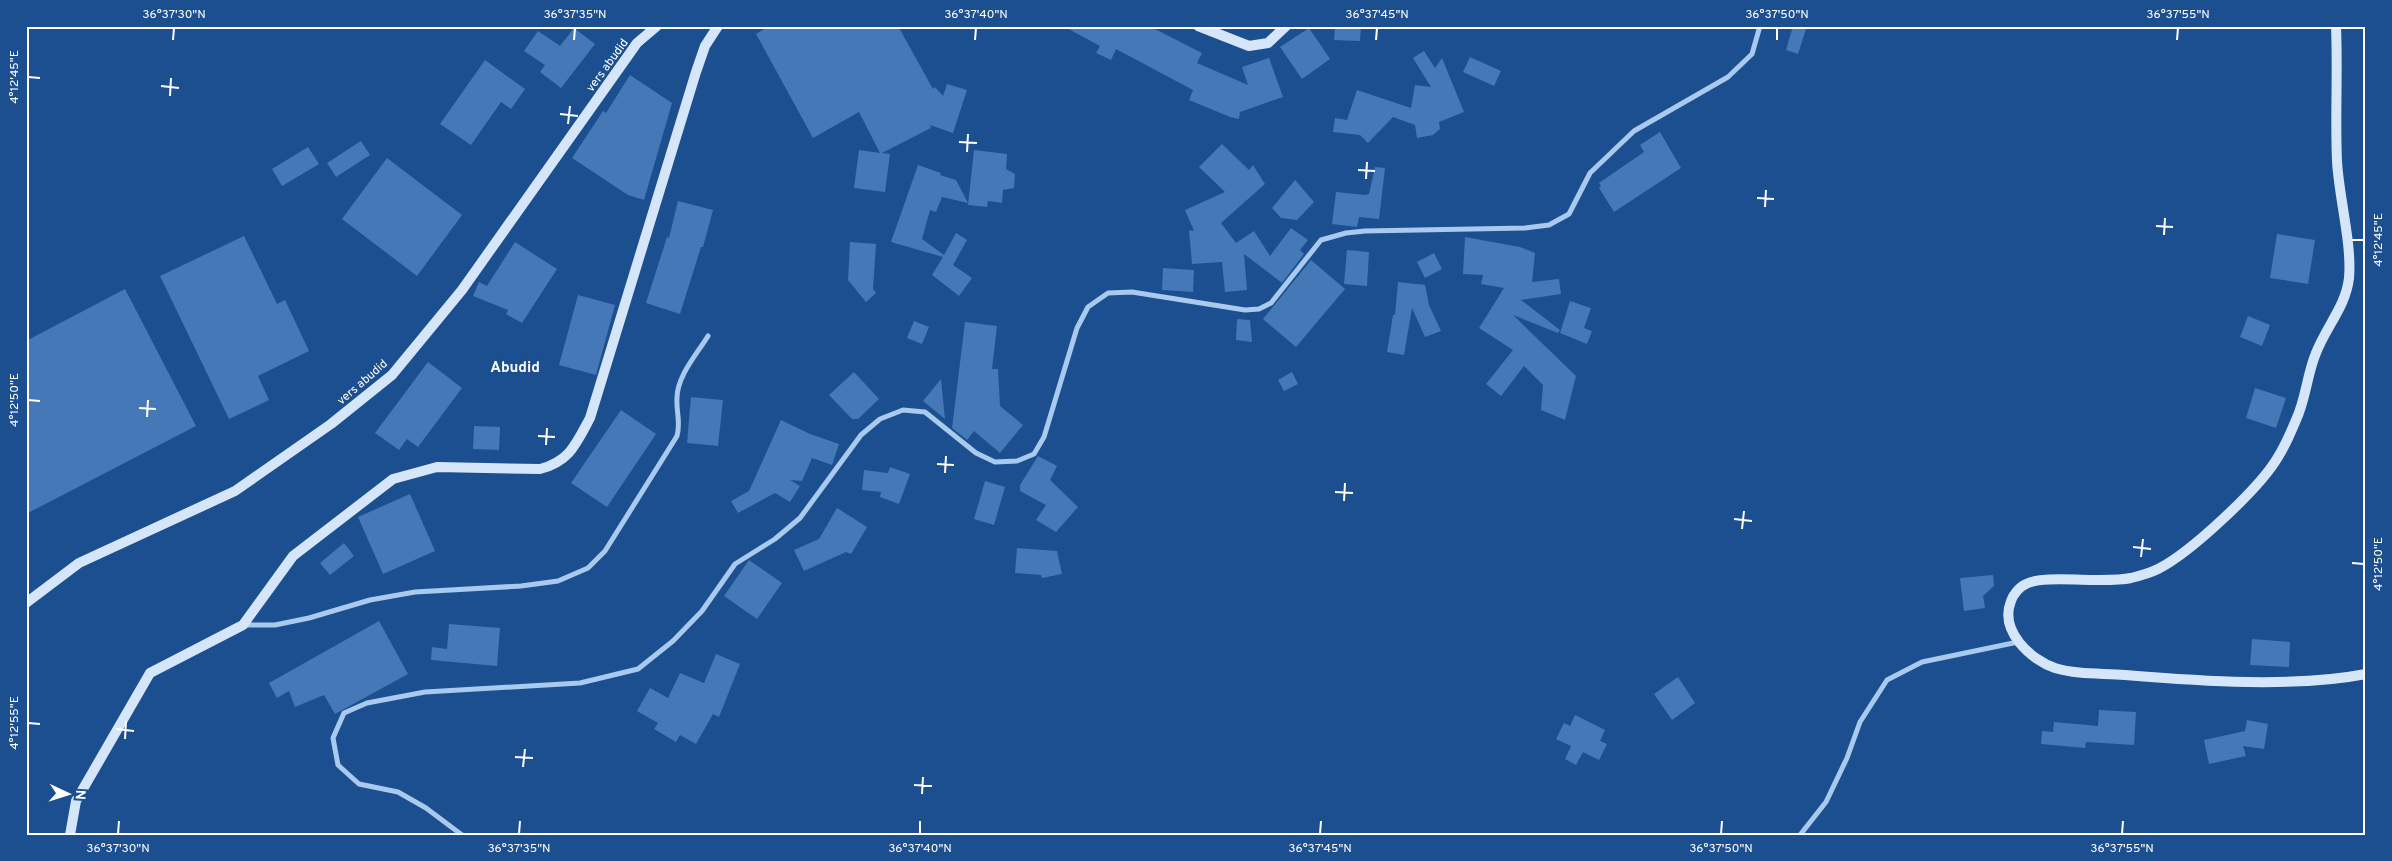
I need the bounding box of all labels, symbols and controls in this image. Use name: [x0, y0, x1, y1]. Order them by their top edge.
text: 36°37'30"N: [142, 7, 206, 23]
text: 36°37'35"N: [543, 7, 607, 23]
text: 36°37'40"N: [944, 7, 1008, 23]
text: 36°37'45"N: [1345, 7, 1409, 23]
text: 36°37'50"N: [1745, 7, 1809, 23]
text: 36°37'55"N: [2146, 7, 2210, 23]
street label: vers abudid: [583, 36, 632, 95]
text: 4°12'45"E: [7, 50, 23, 104]
text: 4°12'45"E: [2371, 213, 2387, 267]
street label: vers abudid: [334, 356, 391, 409]
district label: Abudid: [490, 359, 540, 378]
text: 4°12'50"E: [7, 373, 23, 427]
text: 4°12'50"E: [2371, 537, 2387, 591]
text: 4°12'55"E: [7, 696, 23, 750]
north arrow: [42, 768, 92, 818]
text: N: [71, 789, 88, 800]
text: 36°37'30"N: [86, 841, 150, 857]
text: 36°37'35"N: [487, 841, 551, 857]
text: 36°37'40"N: [888, 841, 952, 857]
text: 36°37'45"N: [1288, 841, 1352, 857]
text: 36°37'50"N: [1689, 841, 1753, 857]
text: 36°37'55"N: [2090, 841, 2154, 857]

